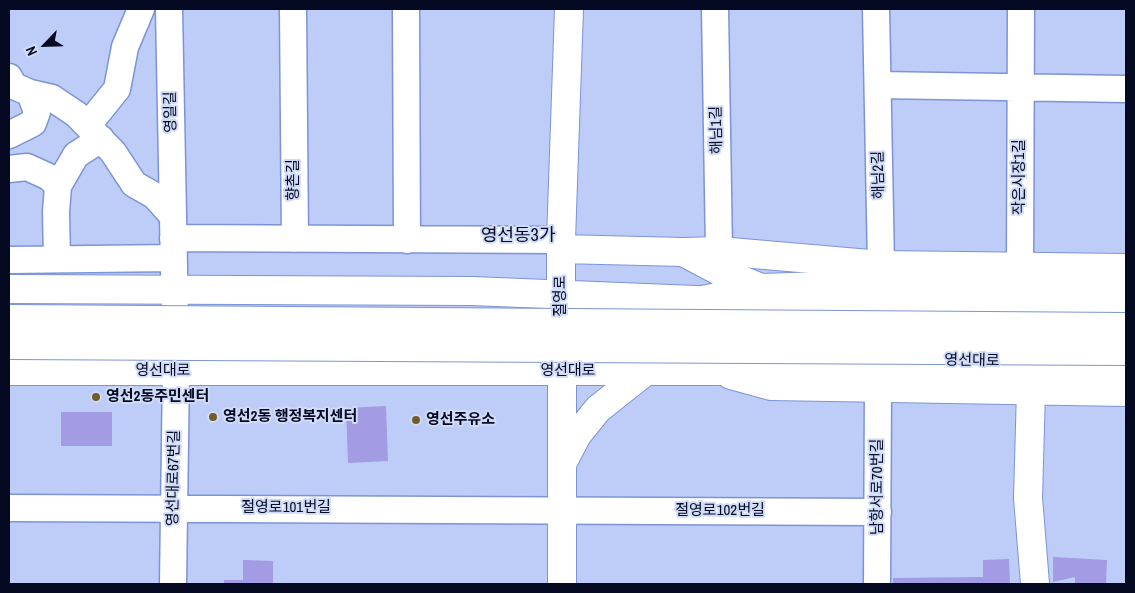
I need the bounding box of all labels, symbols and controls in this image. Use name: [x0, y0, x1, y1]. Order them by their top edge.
north arrow: [20, 20, 70, 70]
text: N: [21, 44, 41, 59]
street label: 영일길: [162, 91, 180, 133]
street label: 해님1길: [708, 106, 726, 154]
street label: 작은시장1길: [1011, 139, 1029, 215]
street label: 해님2길: [870, 151, 888, 199]
street label: 향촌길: [285, 159, 303, 201]
district label: 영선동3가: [481, 225, 555, 247]
street label: 절영로: [552, 275, 570, 317]
street label: 영선대로: [944, 352, 1000, 370]
street label: 영선대로: [135, 362, 191, 380]
street label: 영선대로: [540, 362, 596, 380]
place label: 영선2동주민센터: [106, 388, 209, 406]
marker: 영선2동주민센터: [90, 391, 102, 403]
place label: 영선2동 행정복지센터: [223, 408, 357, 426]
marker: 영선2동 행정복지센터: [207, 411, 219, 423]
place label: 영선주유소: [426, 411, 495, 429]
marker: 영선주유소: [410, 414, 422, 426]
street label: 영선대로67번길: [164, 430, 184, 526]
street label: 남항서로70번길: [869, 439, 887, 535]
street label: 절영로101번길: [241, 499, 331, 517]
street label: 절영로102번길: [675, 502, 765, 520]

